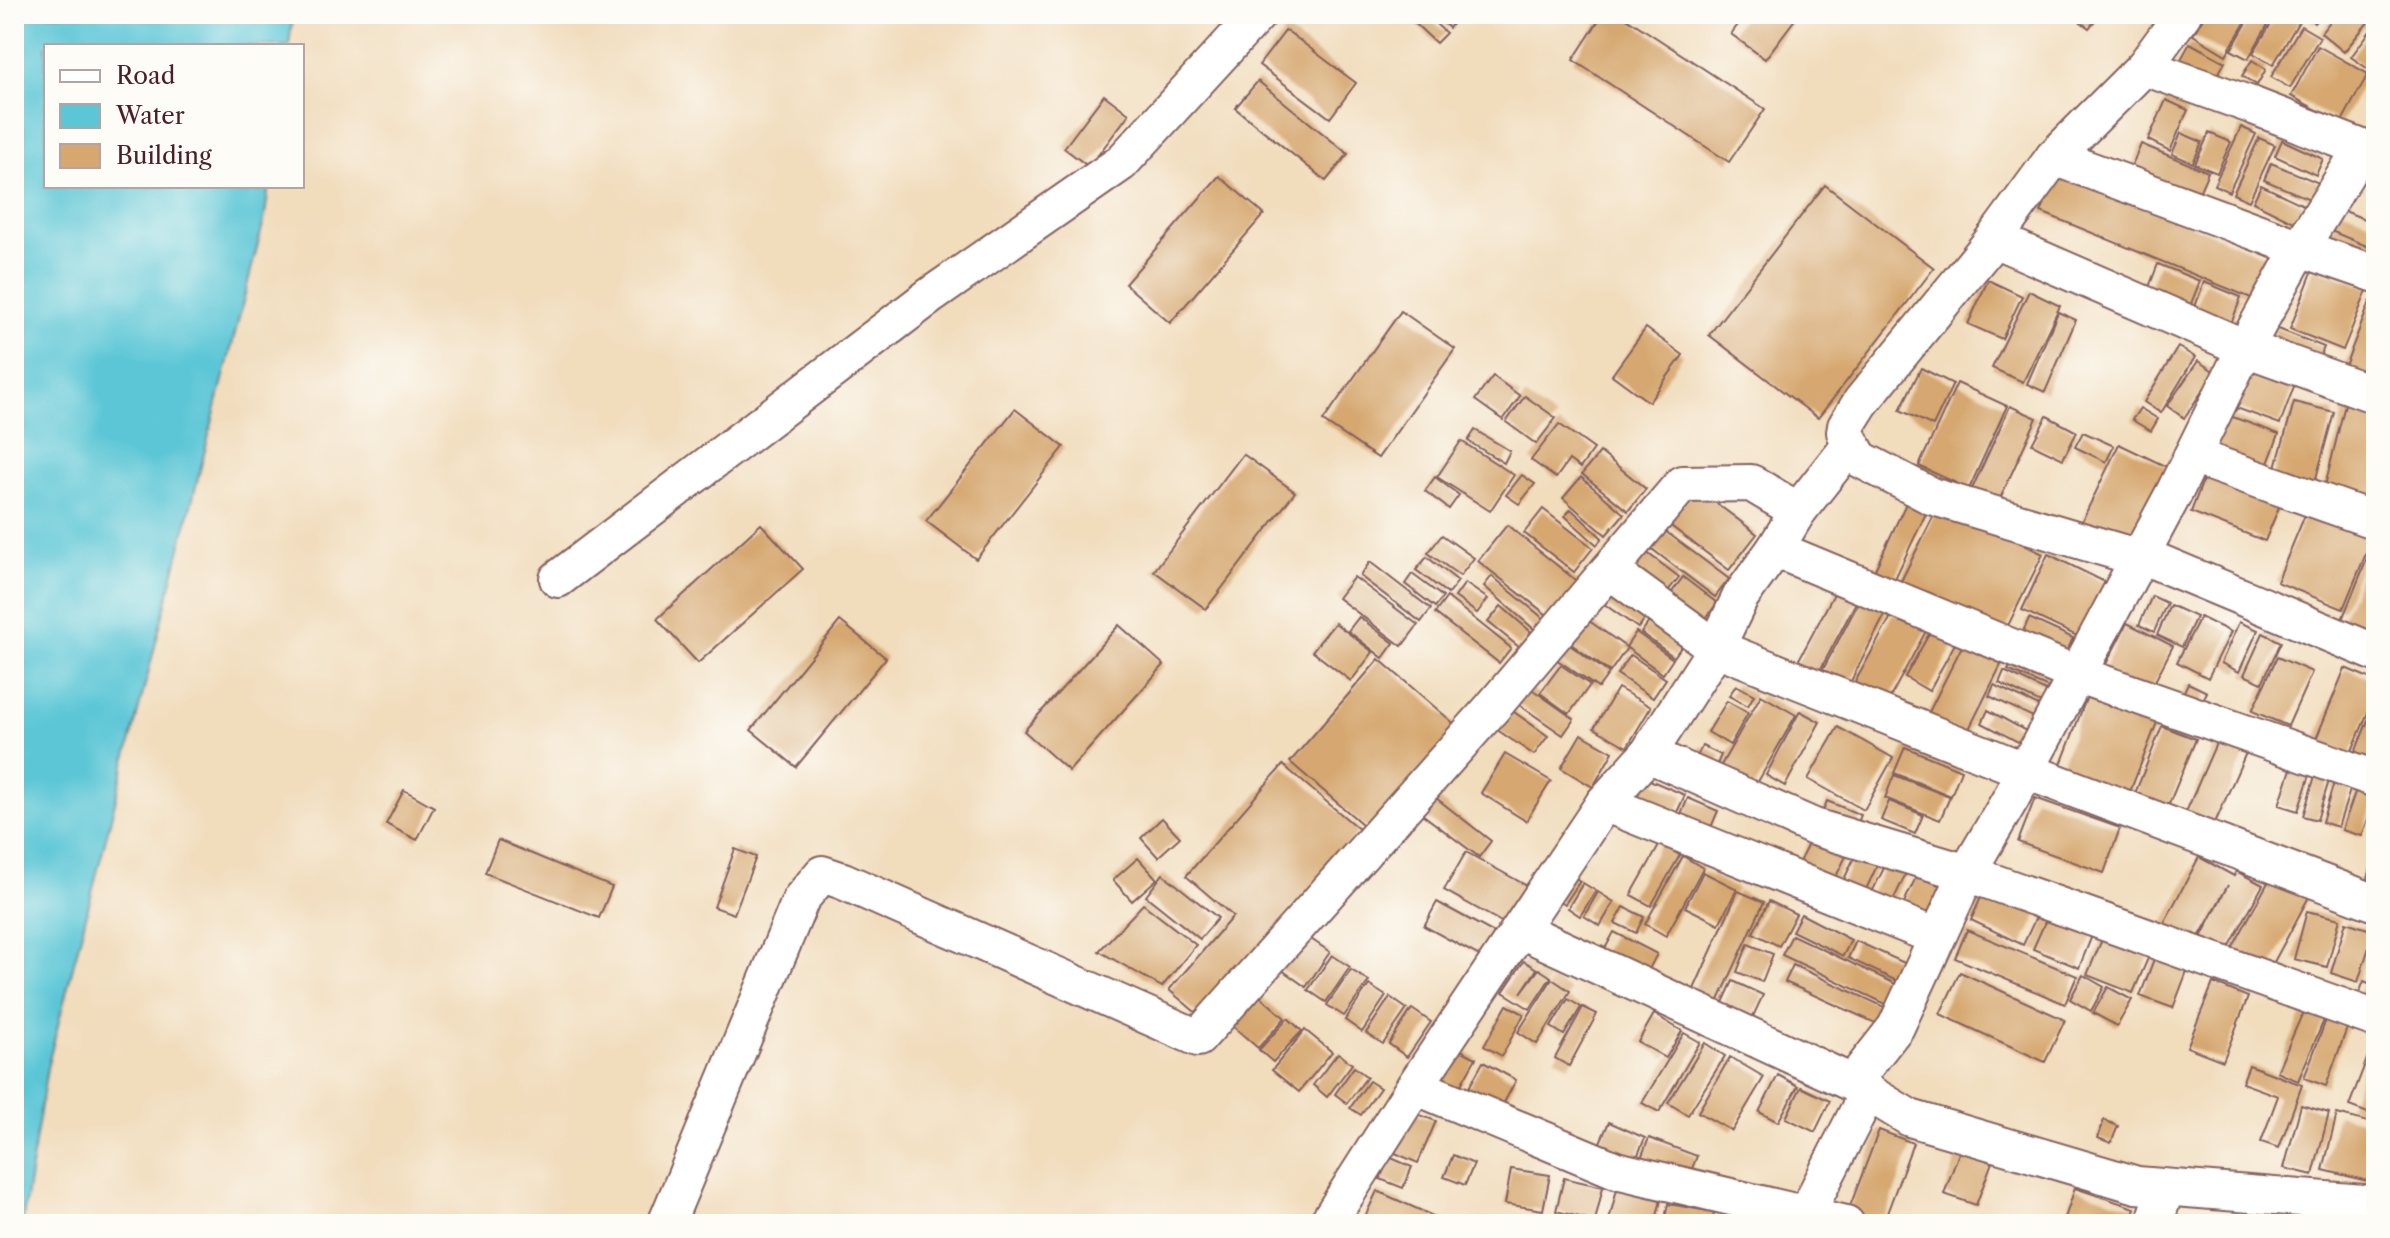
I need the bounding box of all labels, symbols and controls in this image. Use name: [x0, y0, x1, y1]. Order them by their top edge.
legend: [44, 44, 304, 188]
text: Road: [116, 61, 176, 90]
text: Water: [115, 101, 185, 130]
text: Building: [116, 141, 212, 170]

